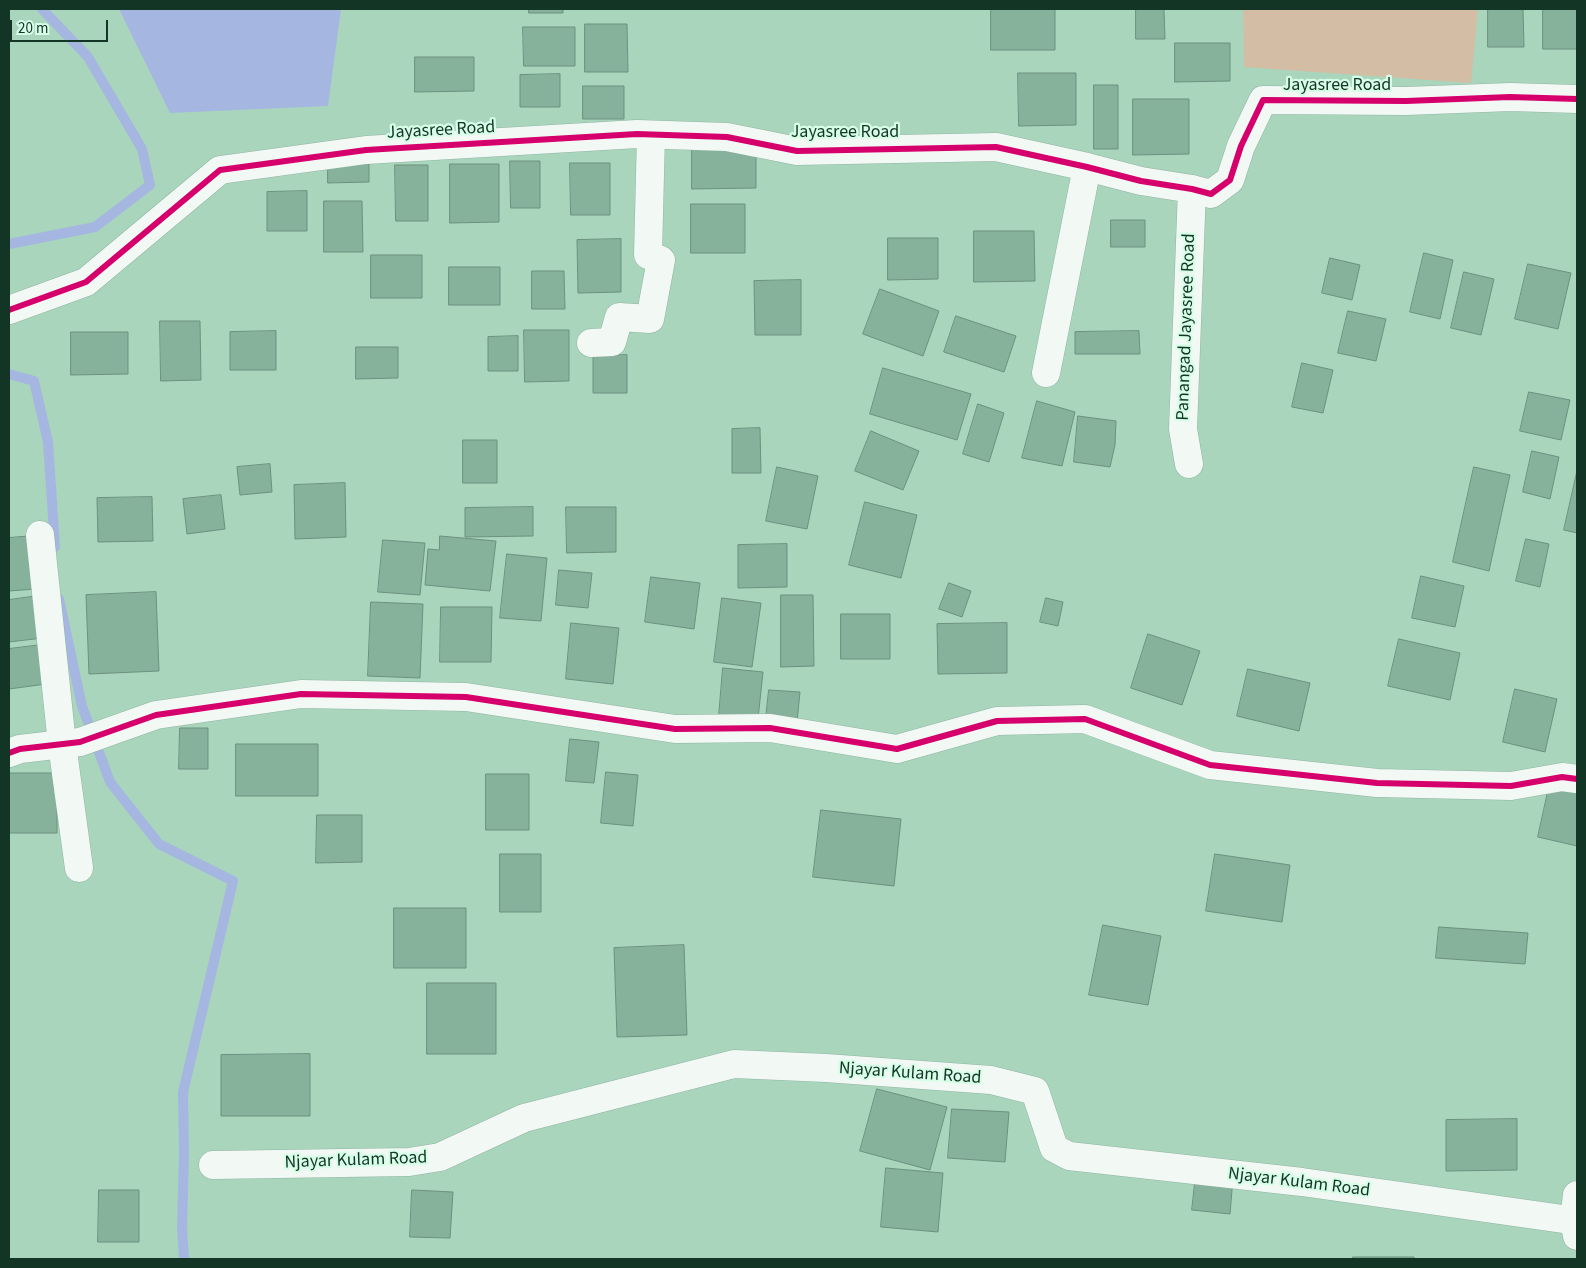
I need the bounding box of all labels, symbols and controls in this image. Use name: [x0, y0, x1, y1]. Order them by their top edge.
scale bar: [12, 10, 110, 42]
text: 20 m: [18, 18, 48, 39]
street label: Jayasree Road: [1283, 75, 1391, 97]
street label: Jayasree Road: [386, 117, 496, 145]
street label: Jayasree Road: [791, 122, 899, 144]
street label: Panangad Jayasree Road: [1173, 233, 1201, 421]
street label: Njayar Kulam Road: [838, 1058, 982, 1090]
street label: Njayar Kulam Road: [284, 1148, 428, 1174]
street label: Njayar Kulam Road: [1227, 1164, 1371, 1202]

